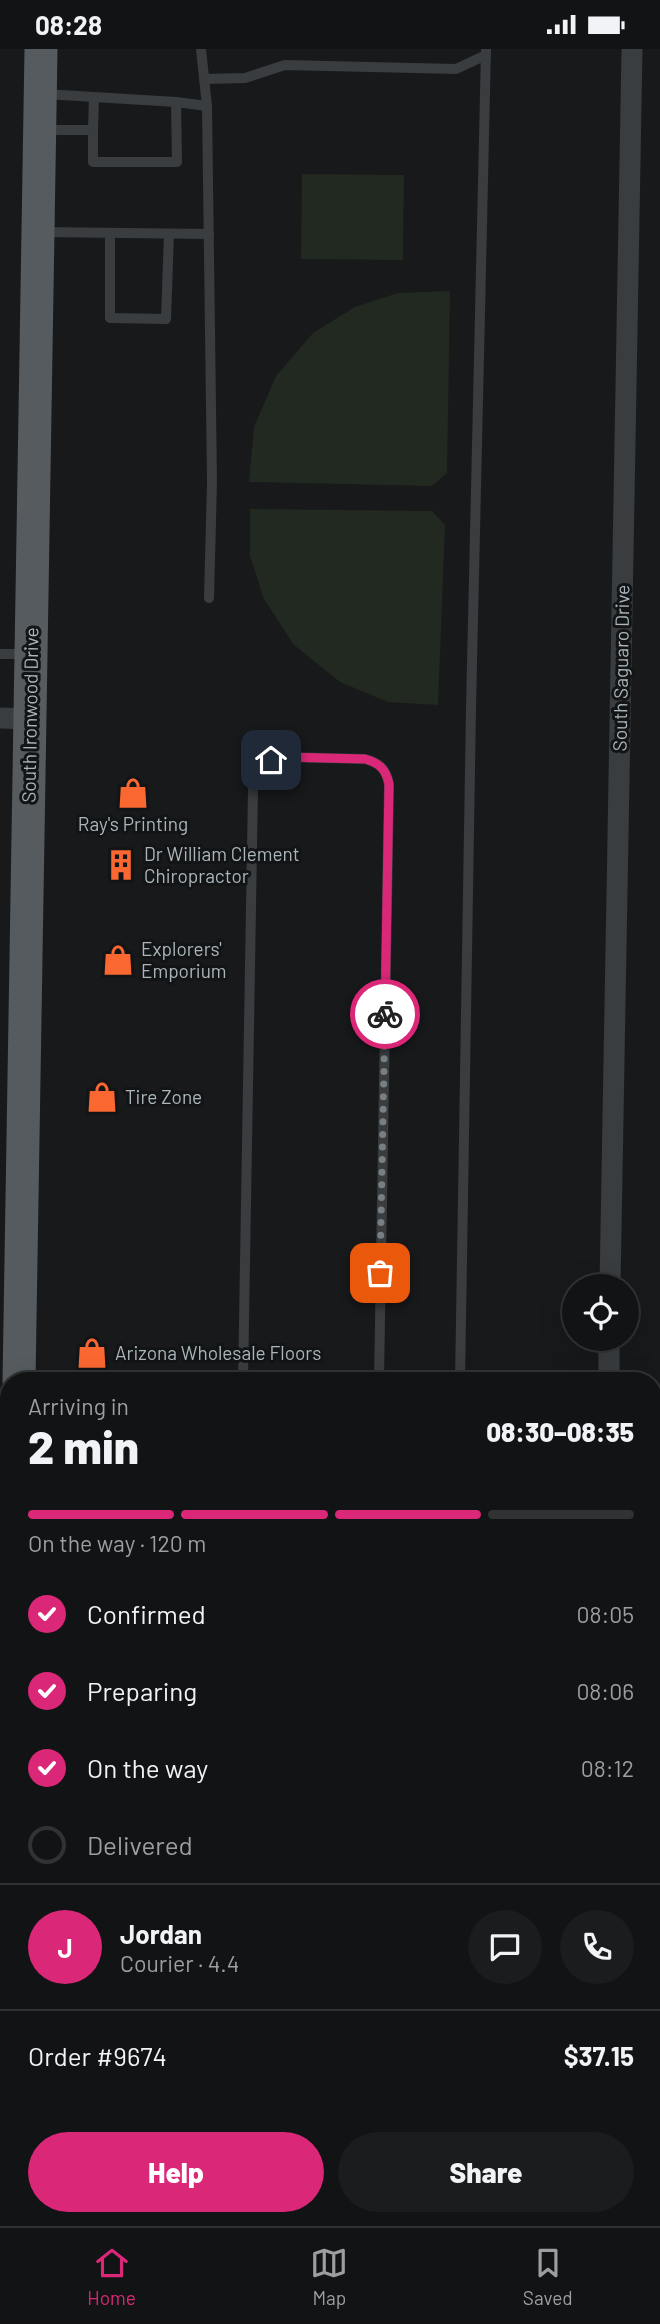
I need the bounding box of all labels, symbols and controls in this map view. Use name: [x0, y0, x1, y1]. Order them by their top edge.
text: 08:28: [35, 9, 102, 40]
street label: South Saguaro Drive: [608, 584, 633, 752]
street label: South Ironwood Drive: [16, 627, 43, 803]
pin: [241, 730, 301, 790]
icon: home: [252, 741, 290, 779]
shop icon: Ray's Printing: [116, 776, 150, 810]
place label: Ray's Printing: [78, 812, 188, 835]
place label: Dr William Clement Chiropractor: [144, 842, 300, 887]
building icon: Dr William Clement Chiropractor: [104, 848, 138, 882]
place label: Explorers' Emporium: [141, 937, 227, 982]
shop icon: Explorers' Emporium: [101, 943, 135, 977]
courier: [350, 979, 420, 1049]
icon: bike: [366, 995, 404, 1033]
shop icon: Tire Zone: [85, 1080, 119, 1114]
place label: Tire Zone: [125, 1085, 202, 1108]
pin: [350, 1243, 410, 1303]
icon: bag: [361, 1254, 399, 1292]
map controls: [562, 1274, 639, 1351]
button: locate: [562, 1274, 639, 1351]
shop icon: Arizona Wholesale Floors: [75, 1336, 109, 1370]
place label: Arizona Wholesale Floors: [115, 1341, 321, 1364]
text: Arriving in: [28, 1392, 129, 1420]
text: 08:30–08:35: [486, 1416, 634, 1447]
text: 2 min: [28, 1418, 139, 1473]
text: On the way · 120 m: [28, 1529, 206, 1557]
icon: check: [28, 1595, 66, 1633]
text: Confirmed: [87, 1598, 206, 1629]
text: 08:05: [576, 1600, 634, 1628]
icon: check: [28, 1672, 66, 1710]
text: Preparing: [87, 1675, 197, 1706]
text: 08:06: [576, 1677, 634, 1705]
icon: check: [28, 1749, 66, 1787]
text: On the way: [87, 1752, 208, 1783]
text: 08:12: [581, 1754, 634, 1782]
text: Delivered: [87, 1829, 193, 1860]
button: chat: [468, 1910, 542, 1984]
button: phone: [560, 1910, 634, 1984]
text: Jordan: [120, 1918, 202, 1949]
text: J: [57, 1932, 73, 1963]
text: Courier · 4.4: [120, 1949, 239, 1977]
text: Order #9674: [28, 2040, 167, 2071]
text: $37.15: [564, 2040, 634, 2071]
button: Help: [28, 2132, 324, 2212]
button: Share: [338, 2132, 634, 2212]
tab: Home: [87, 2244, 136, 2309]
tab: Map: [310, 2244, 348, 2309]
tab: Saved: [523, 2244, 573, 2309]

